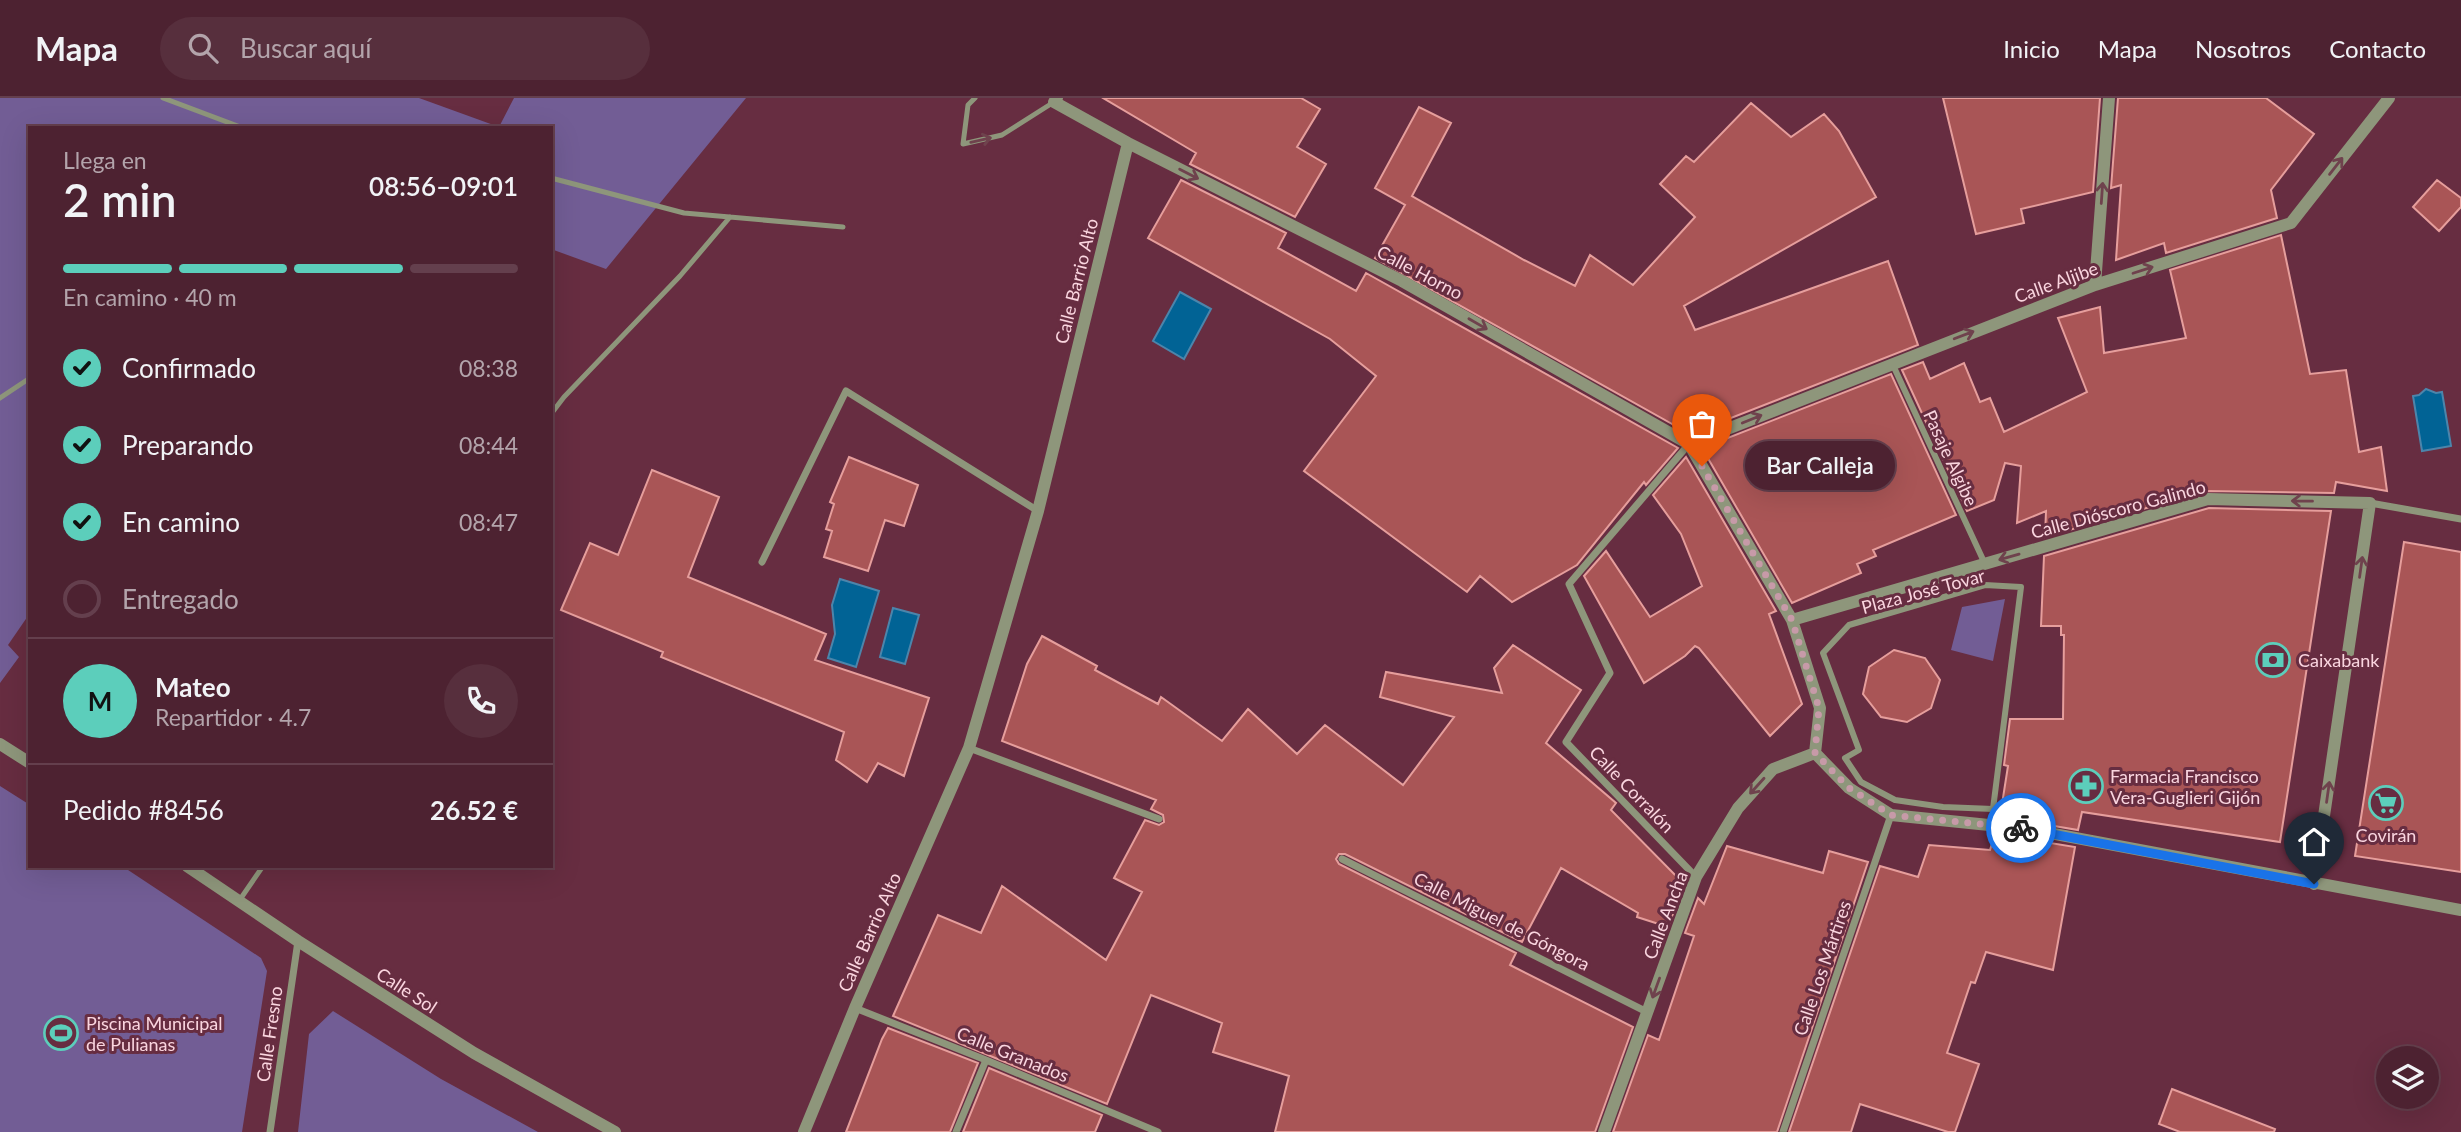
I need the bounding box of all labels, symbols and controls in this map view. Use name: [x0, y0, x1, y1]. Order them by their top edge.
search box: [160, 17, 650, 80]
text: Mapa: [35, 28, 118, 68]
icon: search: [184, 29, 222, 67]
text: Buscar aquí: [240, 32, 371, 64]
text: Inicio: [2003, 34, 2060, 63]
text: Mapa: [2098, 34, 2157, 63]
text: Nosotros: [2195, 34, 2291, 63]
text: Contacto: [2329, 34, 2426, 63]
one-way arrow: [969, 132, 992, 146]
text: Llega en: [63, 146, 147, 174]
one-way arrow: [2328, 158, 2343, 176]
one-way arrow: [1178, 167, 1199, 181]
text: 08:56–09:01: [369, 170, 518, 202]
text: 2 min: [63, 172, 177, 227]
one-way arrow: [2096, 182, 2109, 205]
street label: Calle Barrio Alto: [1050, 216, 1102, 346]
street label: Calle Horno: [1373, 240, 1467, 304]
street label: Calle Aljibe: [2011, 257, 2101, 307]
one-way arrow: [2132, 263, 2154, 275]
text: En camino · 40 m: [63, 283, 237, 311]
one-way arrow: [1467, 317, 1487, 331]
one-way arrow: [1952, 328, 1974, 341]
icon: check: [63, 349, 101, 387]
text: Confirmado: [122, 352, 256, 384]
text: 08:38: [459, 354, 518, 382]
pin: [1672, 394, 1732, 466]
icon: bag: [1683, 405, 1721, 443]
street label: Pasaje Algibe: [1919, 406, 1983, 510]
one-way arrow: [1741, 411, 1763, 424]
icon: check: [63, 426, 101, 464]
text: Preparando: [122, 429, 254, 461]
text: 08:44: [459, 431, 518, 459]
callout: Bar Calleja: [1744, 442, 1894, 490]
text: Bar Calleja: [1766, 451, 1874, 479]
street label: Calle Dióscoro Galindo: [2028, 475, 2208, 543]
one-way arrow: [2291, 495, 2314, 508]
icon: check: [63, 503, 101, 541]
text: En camino: [122, 506, 240, 538]
text: 08:47: [459, 508, 518, 536]
one-way arrow: [1998, 552, 2020, 565]
one-way arrow: [2355, 556, 2368, 579]
street label: Plaza José Tovar: [1859, 564, 1988, 618]
text: Entregado: [122, 583, 239, 615]
bank icon: Caixabank: [2254, 641, 2292, 679]
place label: Caixabank: [2298, 649, 2380, 671]
button: phone: [444, 664, 518, 738]
text: Mateo: [155, 671, 231, 703]
text: M: [88, 685, 112, 717]
text: Repartidor · 4.7: [155, 703, 311, 731]
street label: Calle Corralón: [1585, 741, 1679, 837]
place label: Farmacia Francisco Vera-Guglieri Gijón: [2110, 765, 2260, 808]
pharmacy icon: Farmacia Francisco Vera-Guglieri Gijón: [2067, 767, 2105, 805]
one-way arrow: [1749, 777, 1765, 795]
one-way arrow: [2321, 781, 2334, 804]
supermarket icon: Covirán: [2367, 784, 2405, 822]
courier: [1986, 793, 2056, 863]
text: Pedido #8456: [63, 794, 224, 826]
text: 26.52 €: [430, 794, 518, 826]
icon: bike: [2002, 809, 2040, 847]
pin: [2284, 812, 2344, 884]
icon: home: [2295, 823, 2333, 861]
place label: Covirán: [2356, 824, 2416, 846]
street label: Calle Miguel de Góngora: [1410, 867, 1594, 975]
street label: Calle Ancha: [1638, 868, 1692, 962]
street label: Calle Barrio Alto: [833, 869, 905, 995]
street label: Calle Los Mártires: [1789, 897, 1855, 1038]
street label: Calle Sol: [373, 962, 441, 1018]
one-way arrow: [1649, 976, 1661, 998]
street label: Calle Fresno: [251, 985, 287, 1083]
place label: Piscina Municipal de Pulianas: [86, 1012, 223, 1055]
sports icon: Piscina Municipal de Pulianas: [42, 1014, 80, 1052]
street label: Calle Granados: [954, 1022, 1072, 1087]
map controls: [2376, 1046, 2439, 1109]
button: layers: [2376, 1046, 2439, 1109]

